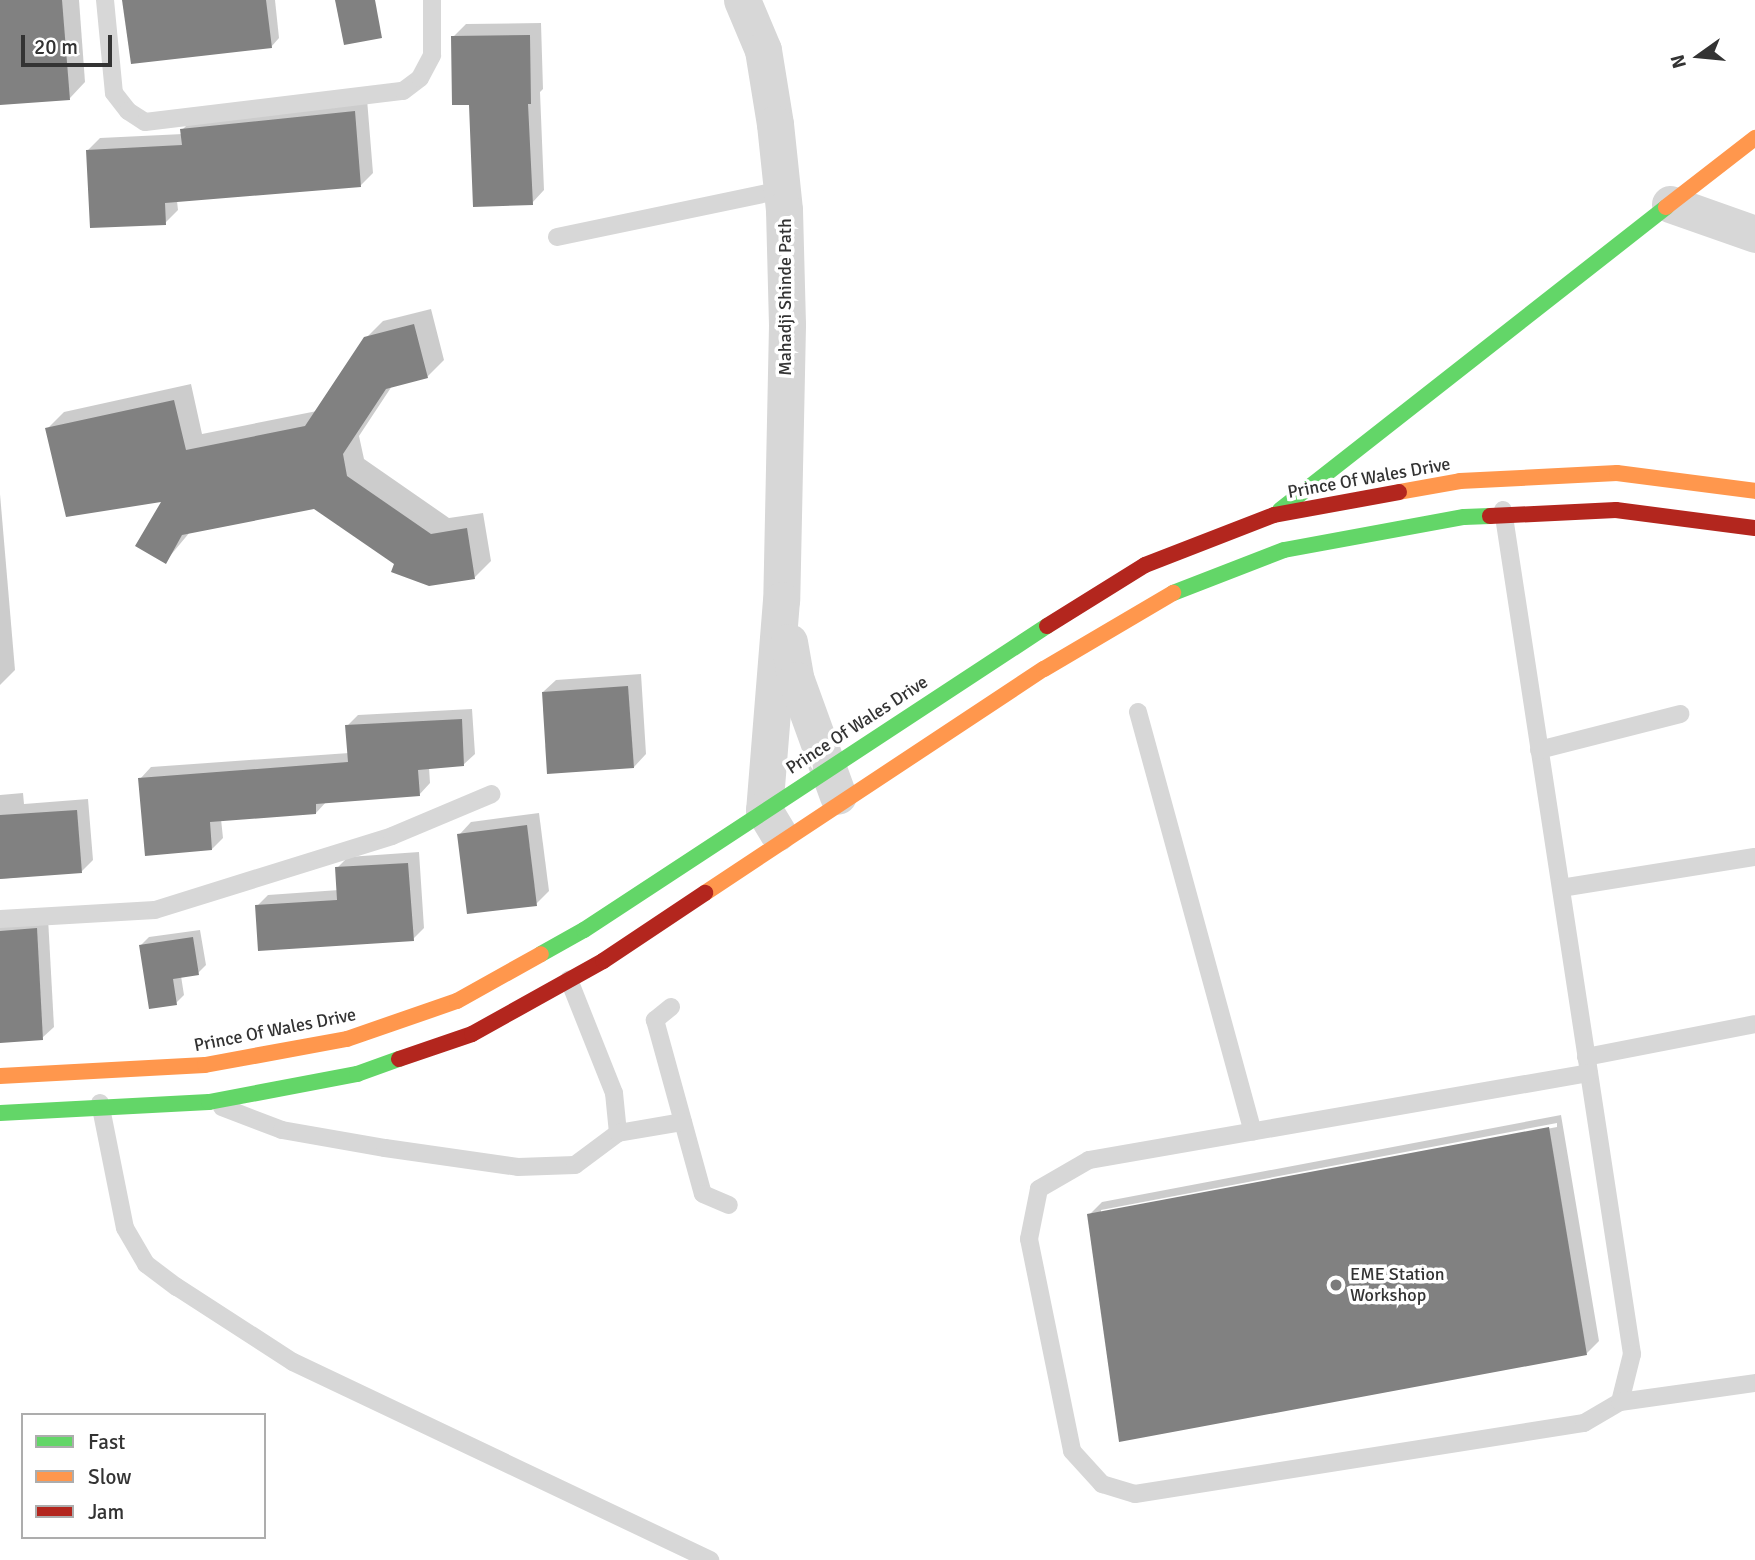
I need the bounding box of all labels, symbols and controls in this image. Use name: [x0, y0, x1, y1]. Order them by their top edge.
scale bar: [24, 21, 116, 65]
north arrow: [1664, 21, 1734, 91]
text: 20 m: [34, 34, 78, 60]
text: N: [1665, 52, 1692, 71]
street label: Mahadji Shinde Path: [774, 218, 796, 376]
street label: Prince Of Wales Drive: [1286, 453, 1452, 503]
street label: Prince Of Wales Drive: [782, 671, 932, 779]
street label: Prince Of Wales Drive: [192, 1004, 358, 1056]
place label: EME Station Workshop: [1350, 1264, 1445, 1306]
marker: EME Station Workshop: [1328, 1277, 1344, 1293]
legend: [21, 1413, 266, 1539]
text: Fast: [88, 1429, 125, 1455]
text: Slow: [88, 1464, 132, 1490]
text: Jam: [88, 1499, 124, 1525]

